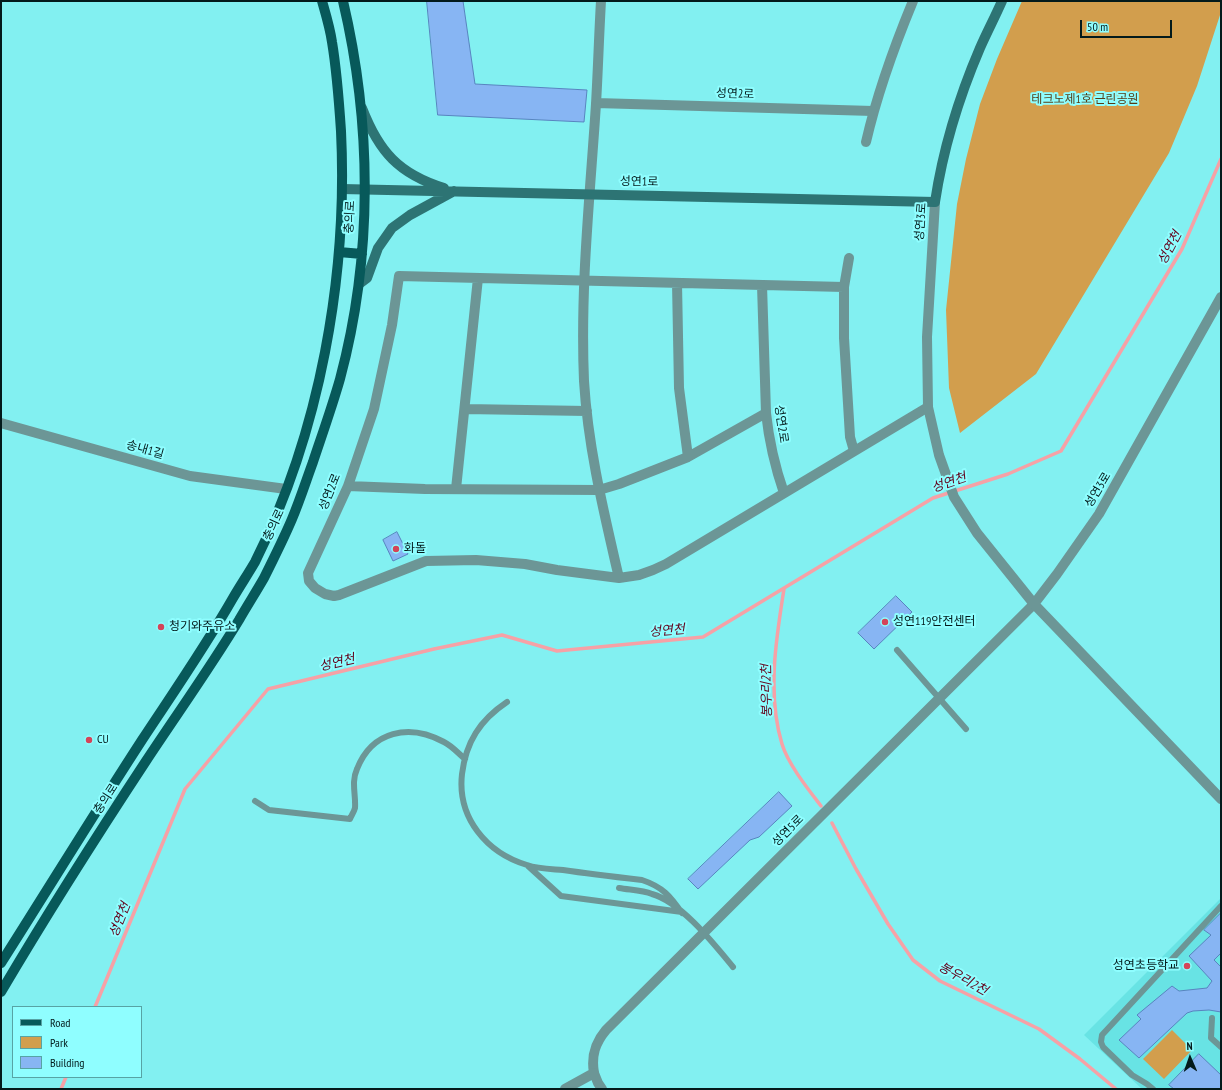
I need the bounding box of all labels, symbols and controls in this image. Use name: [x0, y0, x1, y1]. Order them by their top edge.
scale bar: [1082, 12, 1174, 38]
text: 50 m: [1087, 19, 1108, 34]
street label: 성연2로: [716, 86, 754, 102]
park label: 테크노제1호 근린공원: [1031, 93, 1139, 107]
street label: 성연1로: [620, 174, 658, 190]
street label: 충의로: [342, 200, 358, 234]
street label: 성연3로: [912, 202, 930, 242]
water label: 성연천: [1155, 228, 1185, 268]
street label: 성연2로: [771, 404, 791, 444]
street label: 송내1길: [125, 438, 165, 462]
water label: 성연천: [929, 470, 969, 496]
street label: 성연3로: [1082, 470, 1114, 510]
street label: 성연2로: [316, 471, 344, 513]
street label: 충의로: [260, 507, 288, 543]
place label: 화돌: [404, 542, 426, 556]
marker: 화돌: [391, 544, 401, 554]
place label: 성연119안전센터: [893, 615, 975, 629]
marker: 성연119안전센터: [880, 617, 890, 627]
place label: 청기와주유소: [169, 620, 235, 634]
marker: 청기와주유소: [156, 622, 166, 632]
water label: 성연천: [648, 622, 686, 640]
water label: 성연천: [318, 651, 356, 675]
water label: 봉우리2천: [759, 664, 775, 718]
place label: CU: [97, 733, 109, 747]
marker: CU: [84, 735, 94, 745]
street label: 충의로: [91, 781, 121, 817]
street label: 성연5로: [769, 812, 807, 850]
water label: 성연천: [106, 900, 134, 940]
water label: 봉우리2천: [936, 959, 990, 999]
place label: 성연초등학교: [1113, 959, 1179, 973]
marker: 성연초등학교: [1182, 961, 1192, 971]
legend: [12, 1006, 142, 1078]
text: Road: [50, 1015, 70, 1030]
text: Park: [50, 1035, 68, 1050]
north arrow: [1170, 1038, 1210, 1078]
text: N: [1186, 1039, 1193, 1053]
text: Building: [50, 1055, 85, 1070]

